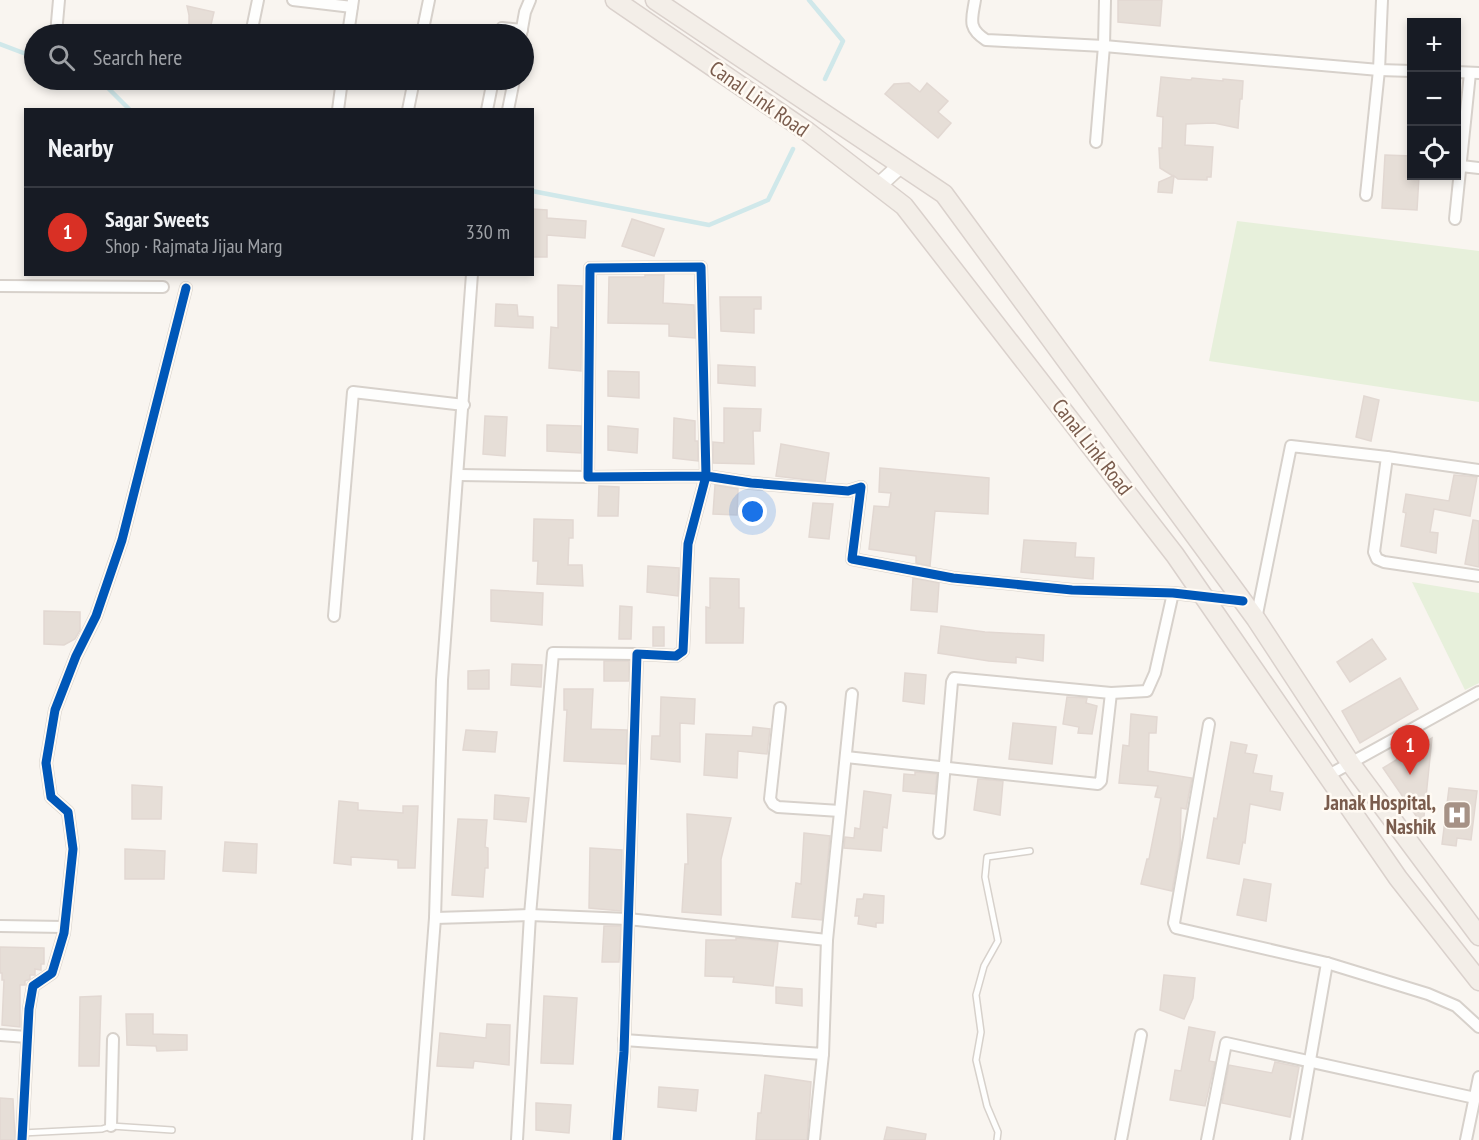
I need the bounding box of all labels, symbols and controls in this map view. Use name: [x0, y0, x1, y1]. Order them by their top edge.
map controls: [1407, 18, 1461, 180]
button: +: [1407, 18, 1461, 72]
search box: [24, 24, 534, 90]
icon: search: [45, 41, 78, 74]
text: Search here: [93, 43, 182, 71]
street label: Canal Link Road: [704, 55, 814, 143]
button: −: [1407, 72, 1461, 126]
button: locate: [1407, 126, 1461, 180]
text: Nearby: [48, 131, 113, 164]
text: Sagar Sweets: [105, 205, 209, 233]
text: 1: [63, 219, 72, 245]
text: 330 m: [466, 219, 510, 245]
text: Shop · Rajmata Jijau Marg: [105, 233, 282, 259]
street label: Canal Link Road: [1046, 393, 1138, 500]
your location: [738, 497, 767, 526]
pin: 1: [1390, 726, 1430, 775]
place label: Janak Hospital, Nashik: [1323, 789, 1436, 840]
hospital icon: Janak Hospital, Nashik: [1441, 799, 1473, 831]

